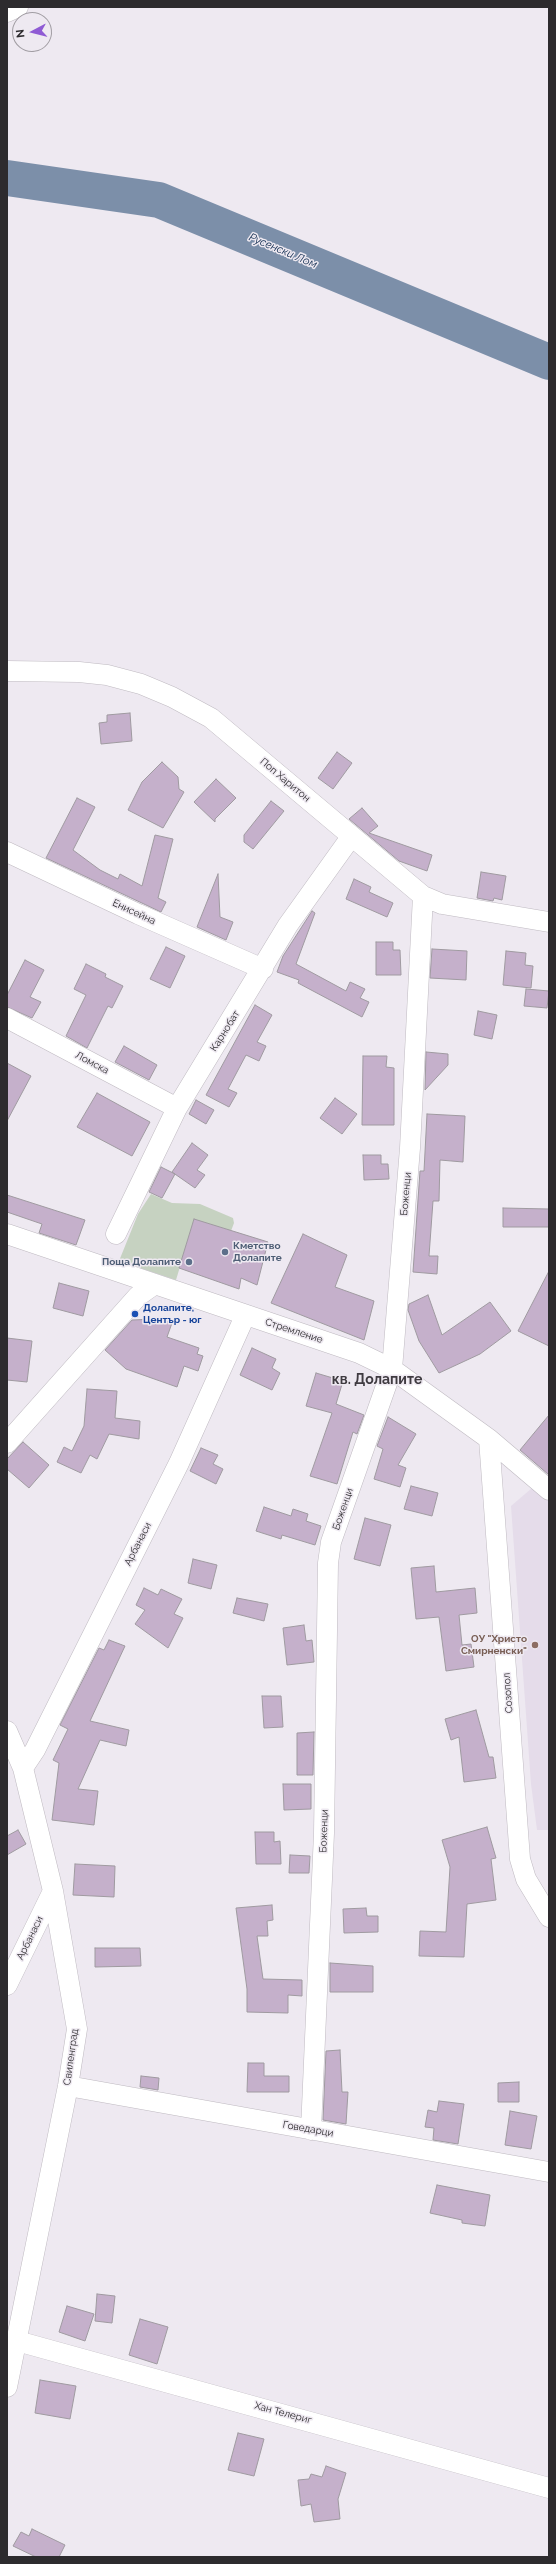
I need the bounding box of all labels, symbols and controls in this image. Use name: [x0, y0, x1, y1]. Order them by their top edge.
north arrow: [12, 12, 52, 52]
text: N: [14, 28, 28, 38]
water label: Русенски Лом: [247, 231, 319, 271]
street label: Поп Харитон: [258, 756, 312, 804]
street label: Енисейна: [110, 897, 158, 927]
street label: Карнобат: [208, 1008, 242, 1054]
street label: Ломска: [73, 1049, 111, 1077]
street label: Боженци: [398, 1172, 414, 1216]
place label: Кметство Долапите: [233, 1240, 282, 1264]
marker: Кметство Долапите: [220, 1247, 230, 1257]
place label: Поща Долапите: [102, 1256, 181, 1268]
marker: Поща Долапите: [184, 1257, 194, 1267]
place label: Долапите, Център - юг: [143, 1302, 202, 1326]
marker: Долапите, Център - юг: [130, 1309, 140, 1319]
street label: Стремление: [264, 1316, 324, 1346]
district label: кв. Долапите: [332, 1372, 422, 1388]
street label: Боженци: [330, 1486, 356, 1532]
street label: Арбанаси: [122, 1520, 154, 1568]
place label: ОУ "Христо Смирненски": [461, 1633, 527, 1656]
marker: ОУ "Христо Смирненски": [530, 1640, 540, 1650]
street label: Созопол: [501, 1672, 515, 1714]
street label: Боженци: [317, 1809, 331, 1853]
street label: Арбанаси: [14, 1914, 46, 1962]
street label: Свиленград: [61, 2028, 81, 2086]
street label: Говедарци: [282, 2119, 334, 2139]
street label: Хан Телериг: [253, 2400, 313, 2426]

